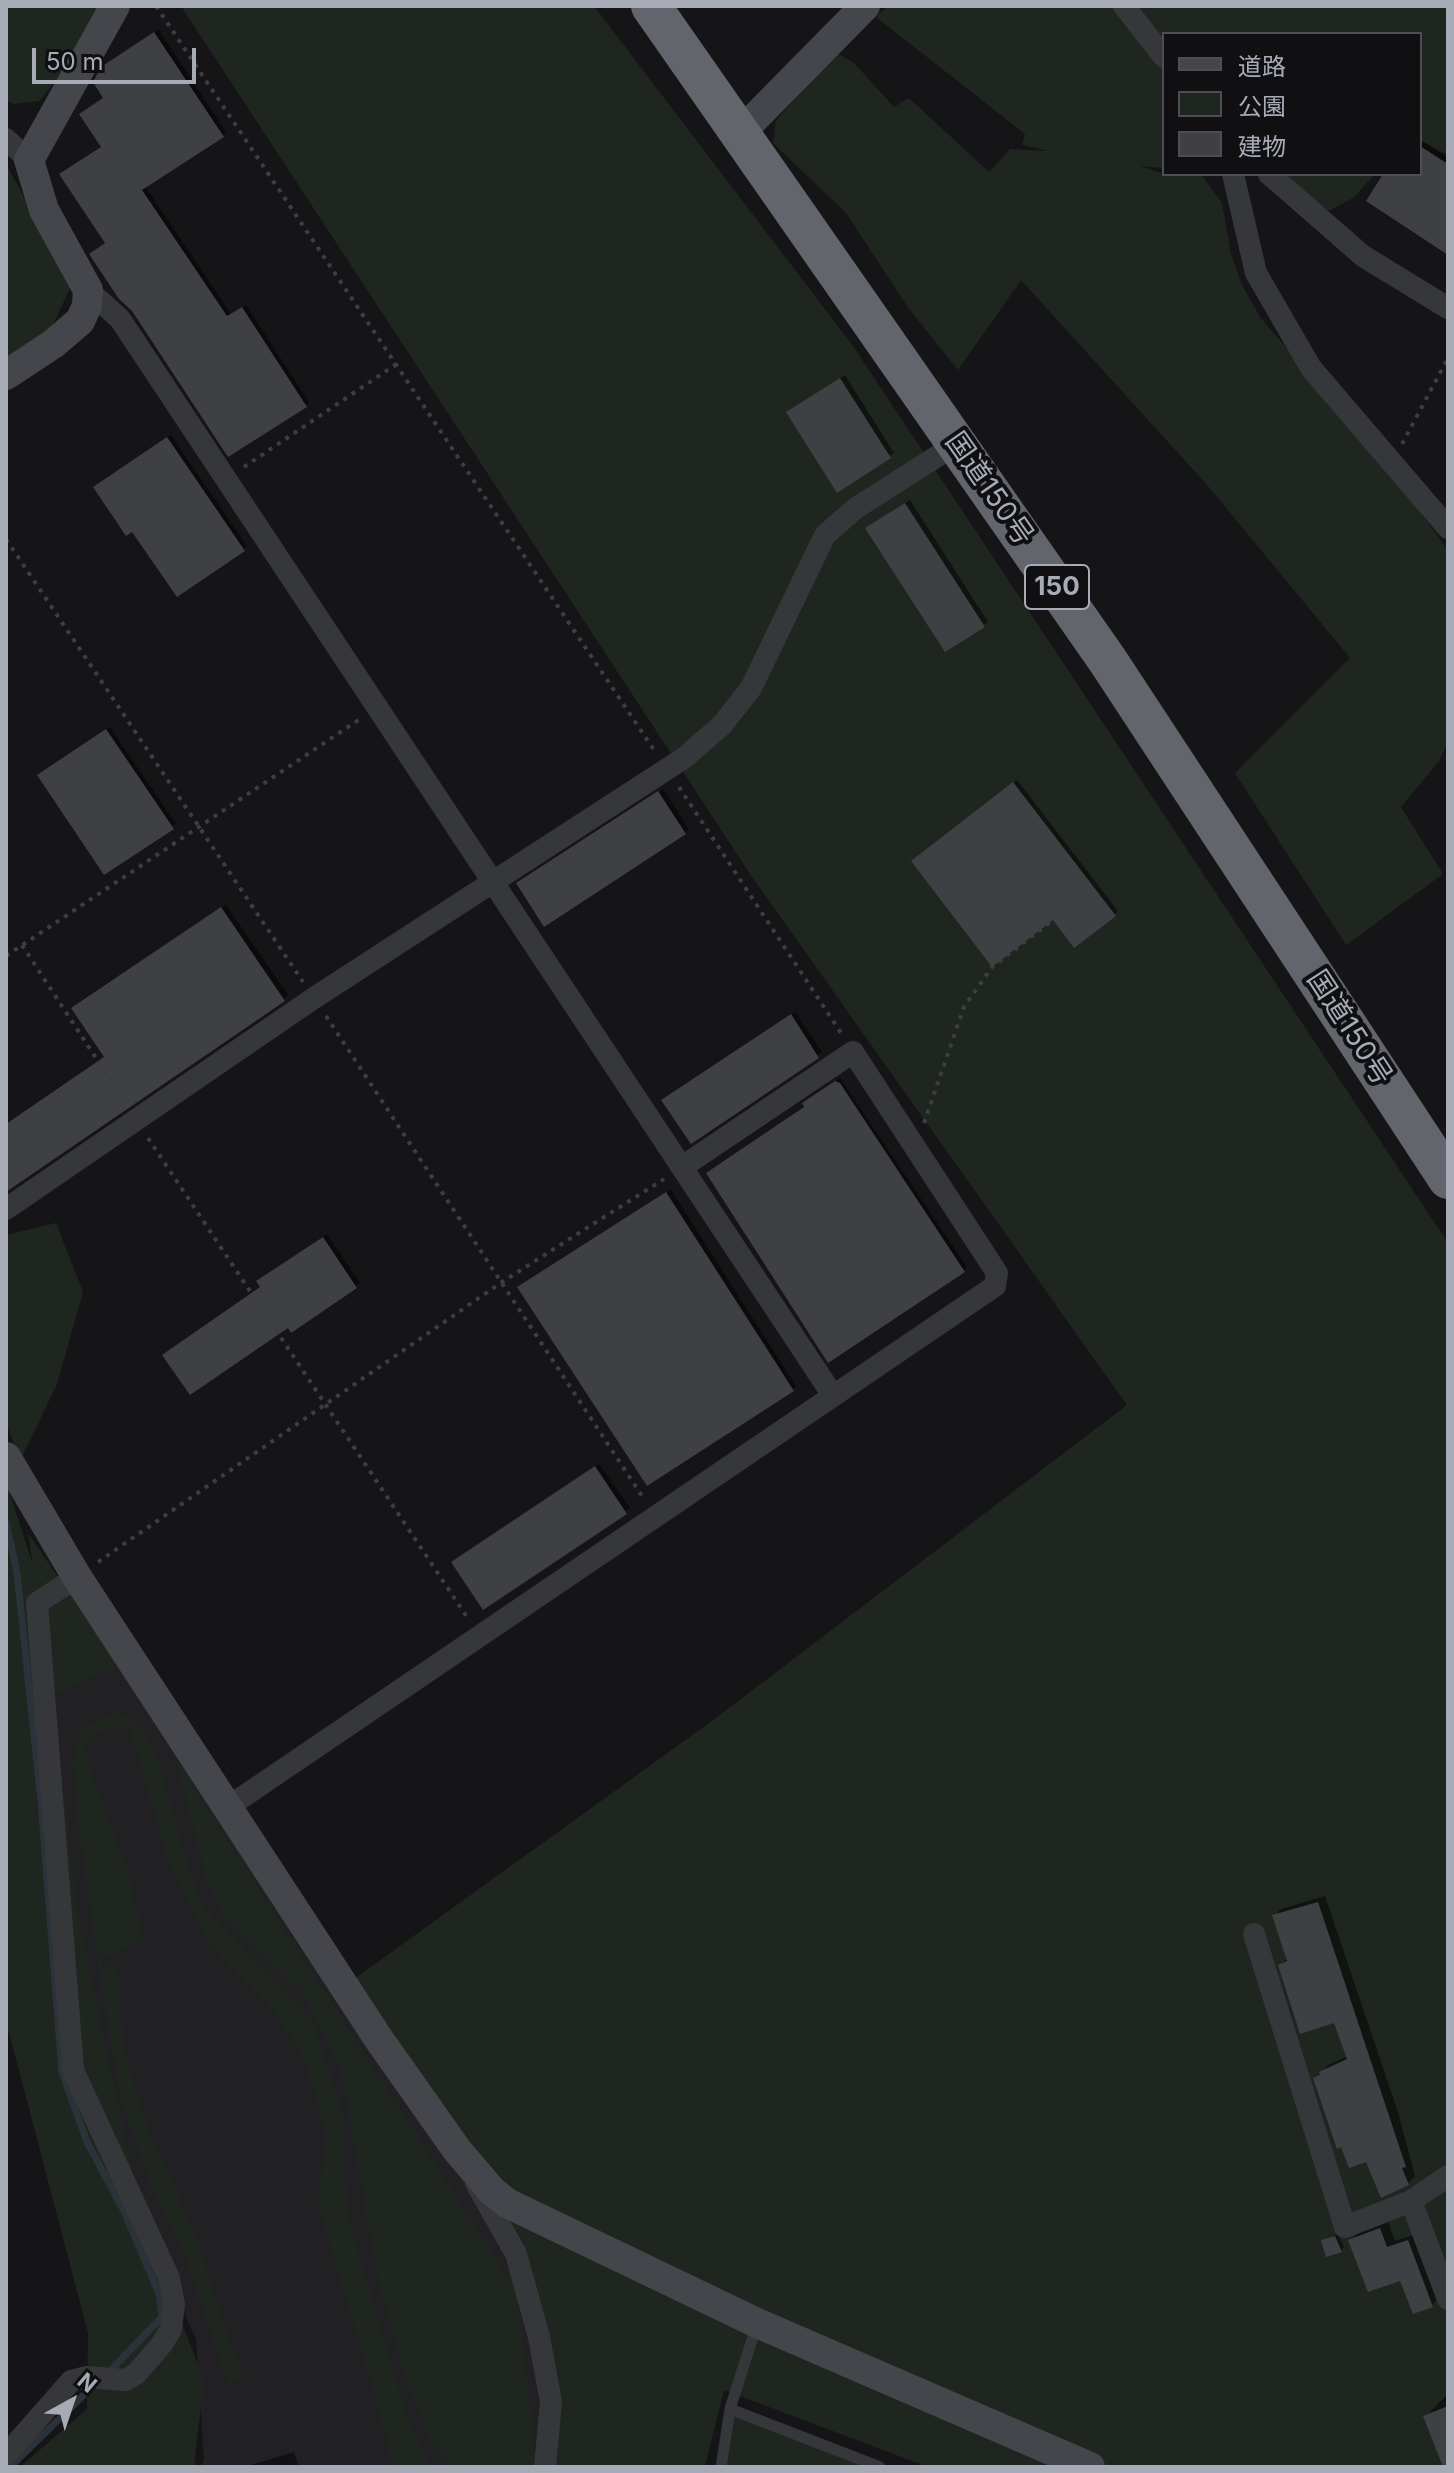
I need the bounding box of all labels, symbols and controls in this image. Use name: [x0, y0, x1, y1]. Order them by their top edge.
scale bar: [36, 32, 200, 82]
legend: [1162, 32, 1422, 176]
text: 50 m: [46, 47, 104, 76]
text: 道路: [1238, 52, 1286, 81]
text: 公園: [1238, 92, 1286, 121]
text: 建物: [1238, 132, 1286, 161]
street label: 国道150号: [938, 426, 1040, 552]
road number: 150: [1025, 565, 1089, 609]
street label: 国道150号: [1299, 964, 1399, 1092]
north arrow: [32, 2361, 112, 2441]
text: N: [73, 2367, 102, 2398]

